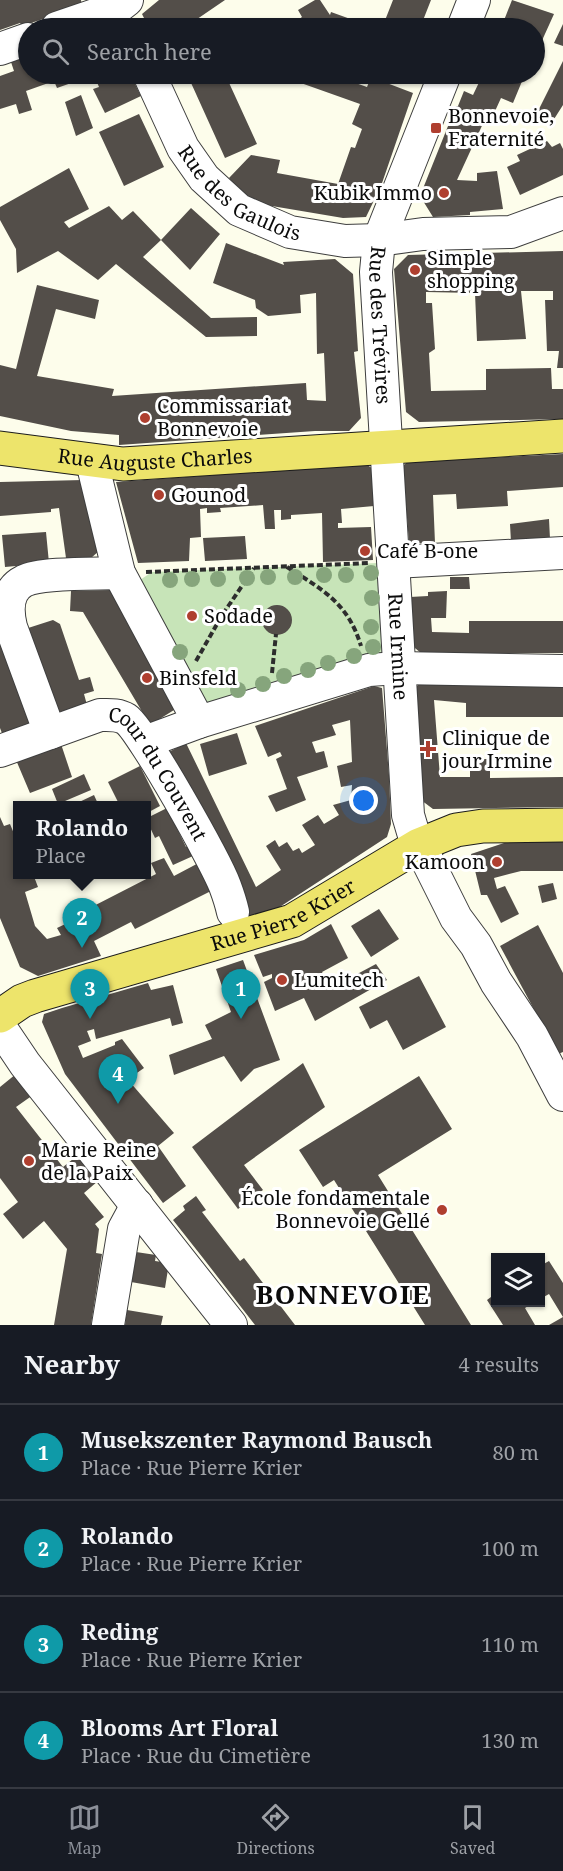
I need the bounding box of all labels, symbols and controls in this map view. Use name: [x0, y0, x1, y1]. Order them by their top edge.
search box: [18, 18, 545, 84]
icon: search: [39, 35, 72, 68]
text: Search here: [87, 36, 212, 66]
place label: Bonnevoie, Fraternité: [448, 102, 554, 152]
marker: Bonnevoie, Fraternité: [429, 121, 443, 135]
street label: Rue des Gaulois: [172, 139, 302, 246]
place label: Kubik Immo: [313, 179, 432, 206]
marker: Kubik Immo: [437, 186, 451, 200]
place label: Simple shopping: [427, 244, 515, 294]
street label: Rue des Trévires: [363, 245, 398, 405]
marker: Simple shopping: [408, 263, 422, 277]
place label: Commissariat Bonnevoie: [157, 392, 288, 442]
marker: Commissariat Bonnevoie: [138, 411, 152, 425]
street label: Rue Auguste Charles: [56, 442, 253, 477]
place label: Gounod: [171, 481, 246, 508]
marker: Gounod: [152, 488, 166, 502]
place label: Café B-one: [377, 537, 478, 564]
marker: Café B-one: [358, 544, 372, 558]
street label: Rue Irmine: [382, 592, 415, 701]
place label: Sodade: [204, 602, 273, 629]
marker: Sodade: [185, 609, 199, 623]
place label: Binsfeld: [159, 664, 237, 691]
marker: Binsfeld: [140, 671, 154, 685]
street label: Cour du Couvent: [107, 701, 214, 845]
place label: Clinique de jour Irmine: [441, 724, 553, 774]
marker: Clinique de jour Irmine: [419, 740, 437, 758]
your location: [349, 786, 378, 815]
popup: [13, 801, 151, 879]
text: Rolando: [36, 812, 128, 842]
text: Place: [36, 842, 86, 869]
place label: Kamoon: [405, 848, 485, 875]
marker: Kamoon: [490, 855, 504, 869]
street label: Rue Pierre Krier: [207, 872, 361, 957]
pin: 2: [62, 898, 101, 948]
place label: Lumitech: [294, 966, 385, 993]
pin: 3: [70, 970, 110, 1019]
pin: 1: [222, 970, 260, 1019]
marker: Lumitech: [275, 973, 289, 987]
pin: 4: [98, 1054, 138, 1104]
place label: Marie Reine de la Paix: [41, 1136, 157, 1186]
marker: Marie Reine de la Paix: [22, 1154, 36, 1168]
place label: École fondamentale Bonnevoie Gellé: [241, 1184, 430, 1234]
marker: École fondamentale Bonnevoie Gellé: [435, 1203, 449, 1217]
map controls: [491, 1253, 545, 1307]
button: layers: [491, 1253, 545, 1307]
district label: BONNEVOIE: [256, 1276, 430, 1312]
text: Nearby: [24, 1346, 120, 1382]
text: 4 results: [459, 1351, 539, 1378]
text: Musekszenter Raymond Bausch: [81, 1424, 433, 1454]
text: 1: [38, 1439, 49, 1466]
text: 80 m: [493, 1439, 539, 1466]
text: Place · Rue Pierre Krier: [81, 1454, 302, 1481]
text: Rolando: [81, 1520, 174, 1550]
text: 2: [38, 1535, 49, 1562]
text: 100 m: [481, 1535, 539, 1562]
text: Place · Rue Pierre Krier: [81, 1550, 302, 1577]
text: Reding: [81, 1616, 158, 1646]
text: 3: [38, 1631, 49, 1658]
text: 110 m: [481, 1631, 539, 1658]
text: Place · Rue Pierre Krier: [81, 1646, 302, 1673]
text: Blooms Art Floral: [81, 1712, 278, 1742]
text: 4: [38, 1727, 49, 1754]
text: 130 m: [481, 1727, 539, 1754]
text: Place · Rue du Cimetière: [81, 1742, 311, 1769]
tab: Map: [68, 1801, 101, 1859]
tab: Directions: [237, 1801, 315, 1859]
tab: Saved: [450, 1801, 495, 1859]

